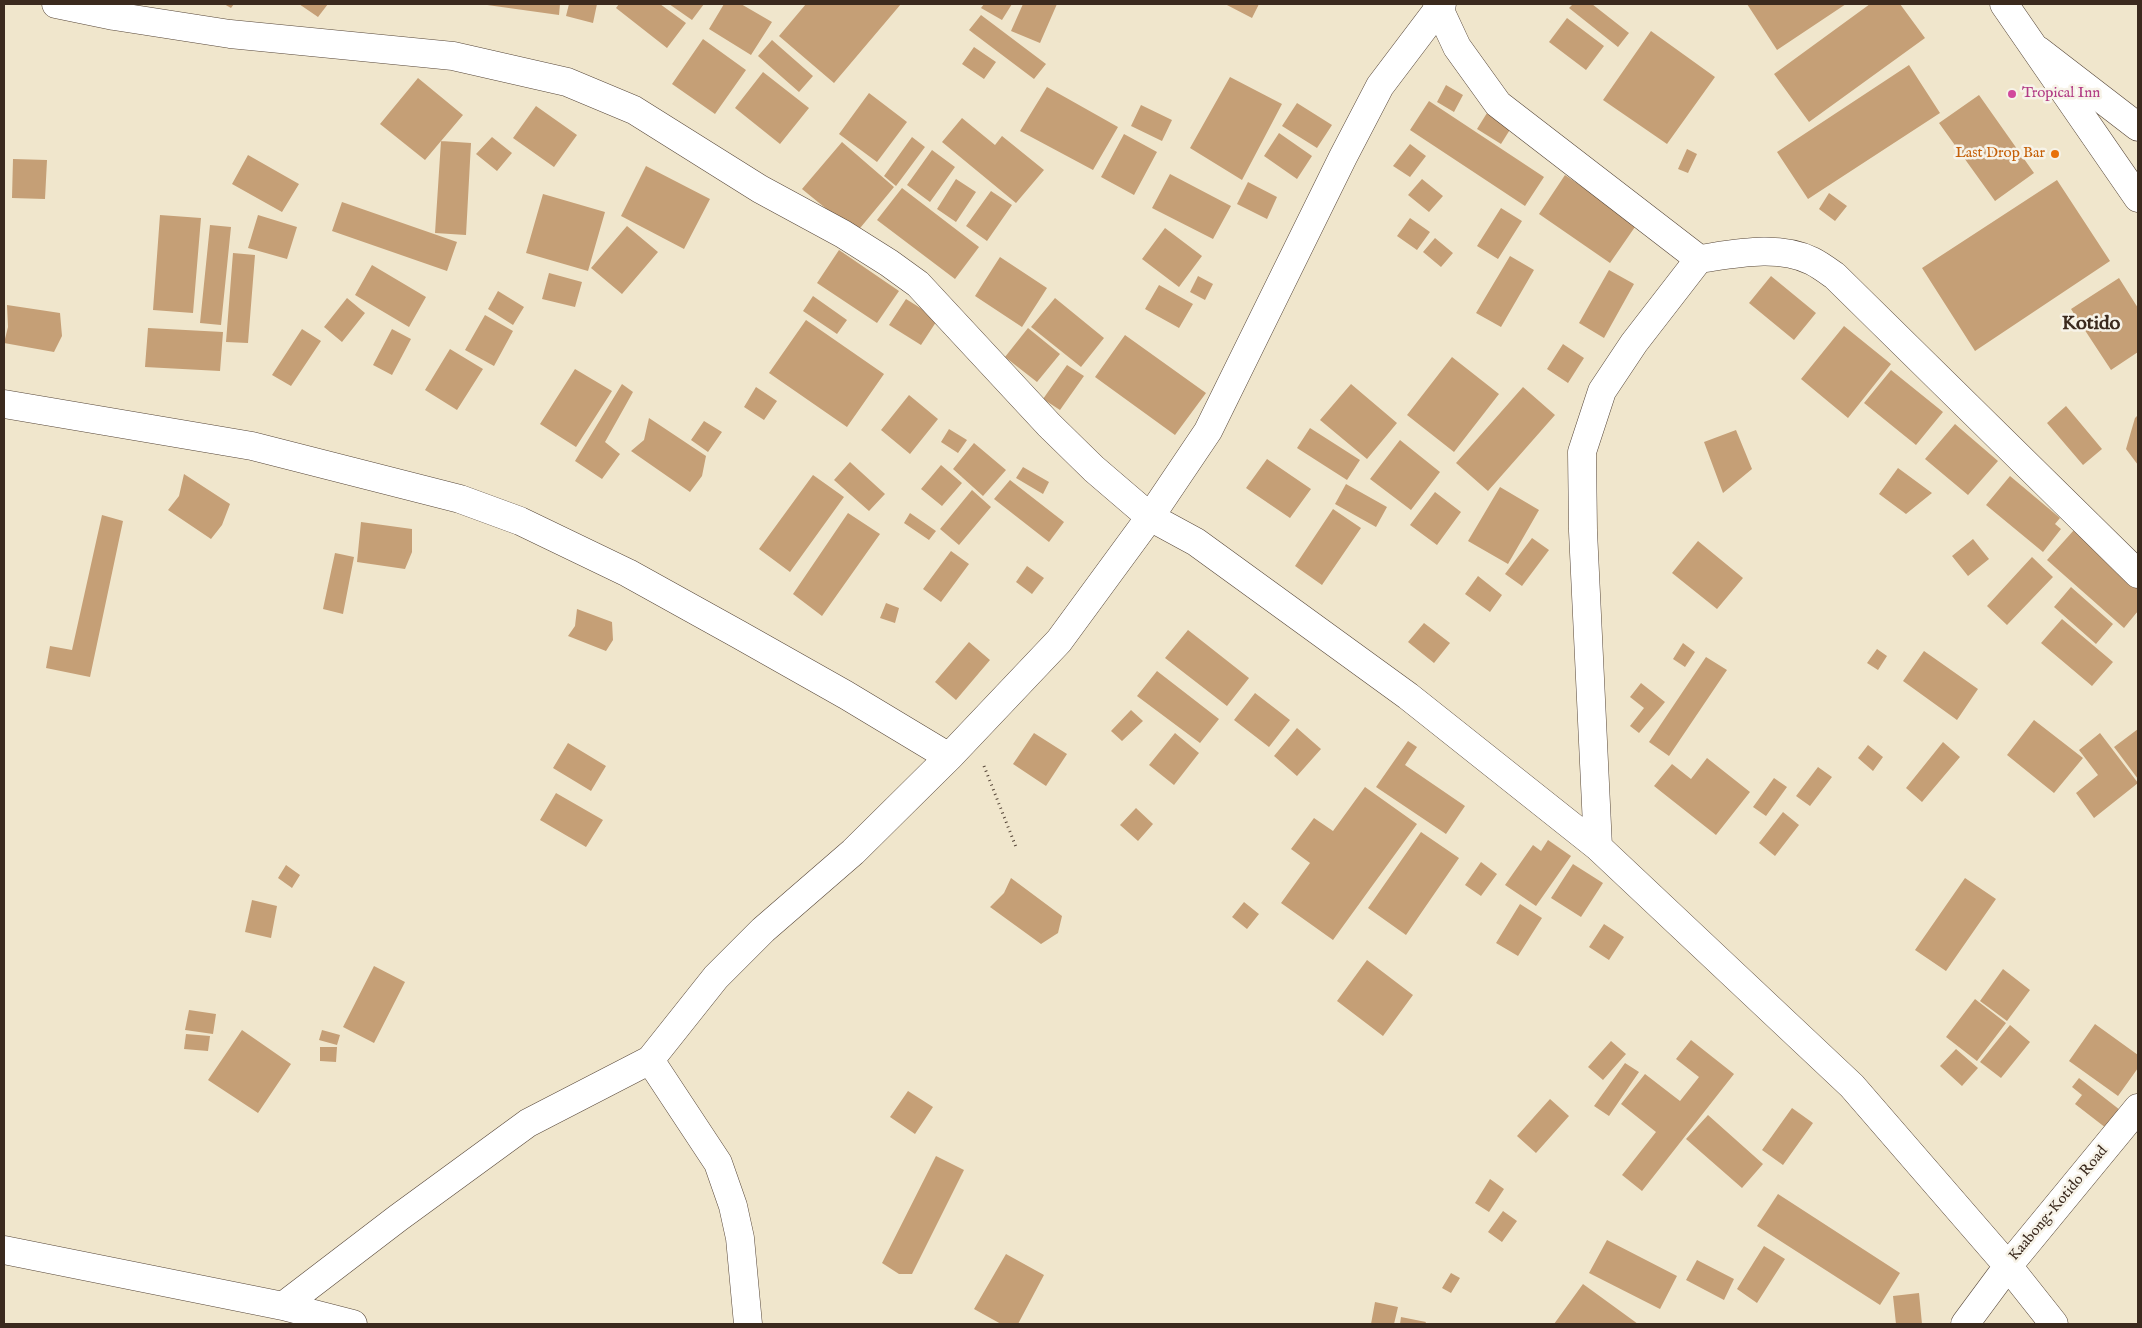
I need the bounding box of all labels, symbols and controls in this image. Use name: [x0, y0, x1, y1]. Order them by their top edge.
place label: Tropical Inn: [2022, 85, 2100, 103]
marker: Tropical Inn: [2006, 88, 2018, 100]
place label: Last Drop Bar: [1955, 145, 2045, 163]
marker: Last Drop Bar: [2049, 148, 2061, 160]
district label: Kotido: [2062, 313, 2120, 337]
street label: Kaabong-Kotido Road: [2006, 1143, 2112, 1265]

